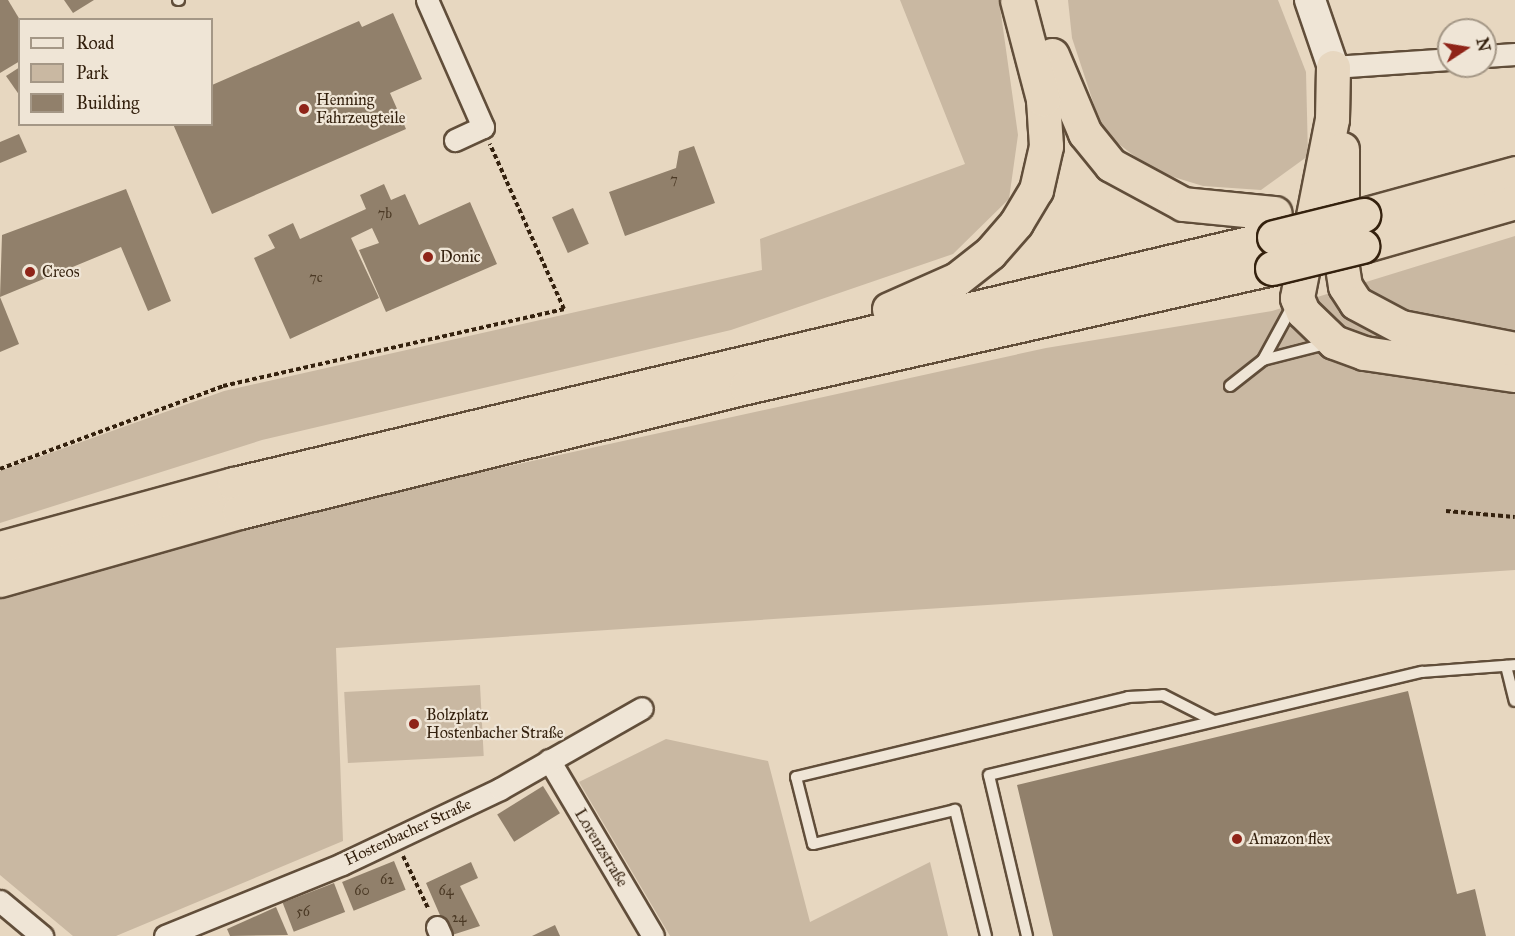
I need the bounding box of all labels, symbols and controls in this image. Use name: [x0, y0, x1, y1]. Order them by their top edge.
legend: [18, 18, 213, 126]
north arrow: [1437, 18, 1497, 78]
text: Road: [76, 32, 114, 54]
text: N: [1472, 36, 1494, 53]
text: Park: [76, 62, 109, 84]
place label: Henning Fahrzeugteile: [316, 90, 405, 128]
text: Building: [76, 92, 139, 114]
marker: Henning Fahrzeugteile: [297, 102, 311, 116]
house number: 7: [670, 172, 678, 188]
house number: 7b: [378, 206, 392, 222]
place label: Donic: [440, 247, 481, 267]
marker: Donic: [421, 250, 435, 264]
place label: Creos: [42, 262, 79, 282]
marker: Creos: [23, 265, 37, 279]
house number: 7c: [309, 270, 323, 286]
place label: Bolzplatz Hostenbacher Straße: [426, 705, 563, 743]
marker: Bolzplatz Hostenbacher Straße: [407, 717, 421, 731]
street label: Hostenbacher Straße: [342, 794, 474, 870]
street label: Lorenzstraße: [570, 805, 632, 891]
place label: Amazon flex: [1249, 829, 1330, 849]
marker: Amazon flex: [1230, 832, 1244, 846]
house number: 62: [380, 872, 394, 888]
house number: 60: [354, 883, 370, 899]
house number: 64: [439, 883, 453, 899]
house number: 56: [296, 904, 310, 920]
house number: 24: [452, 910, 466, 926]

